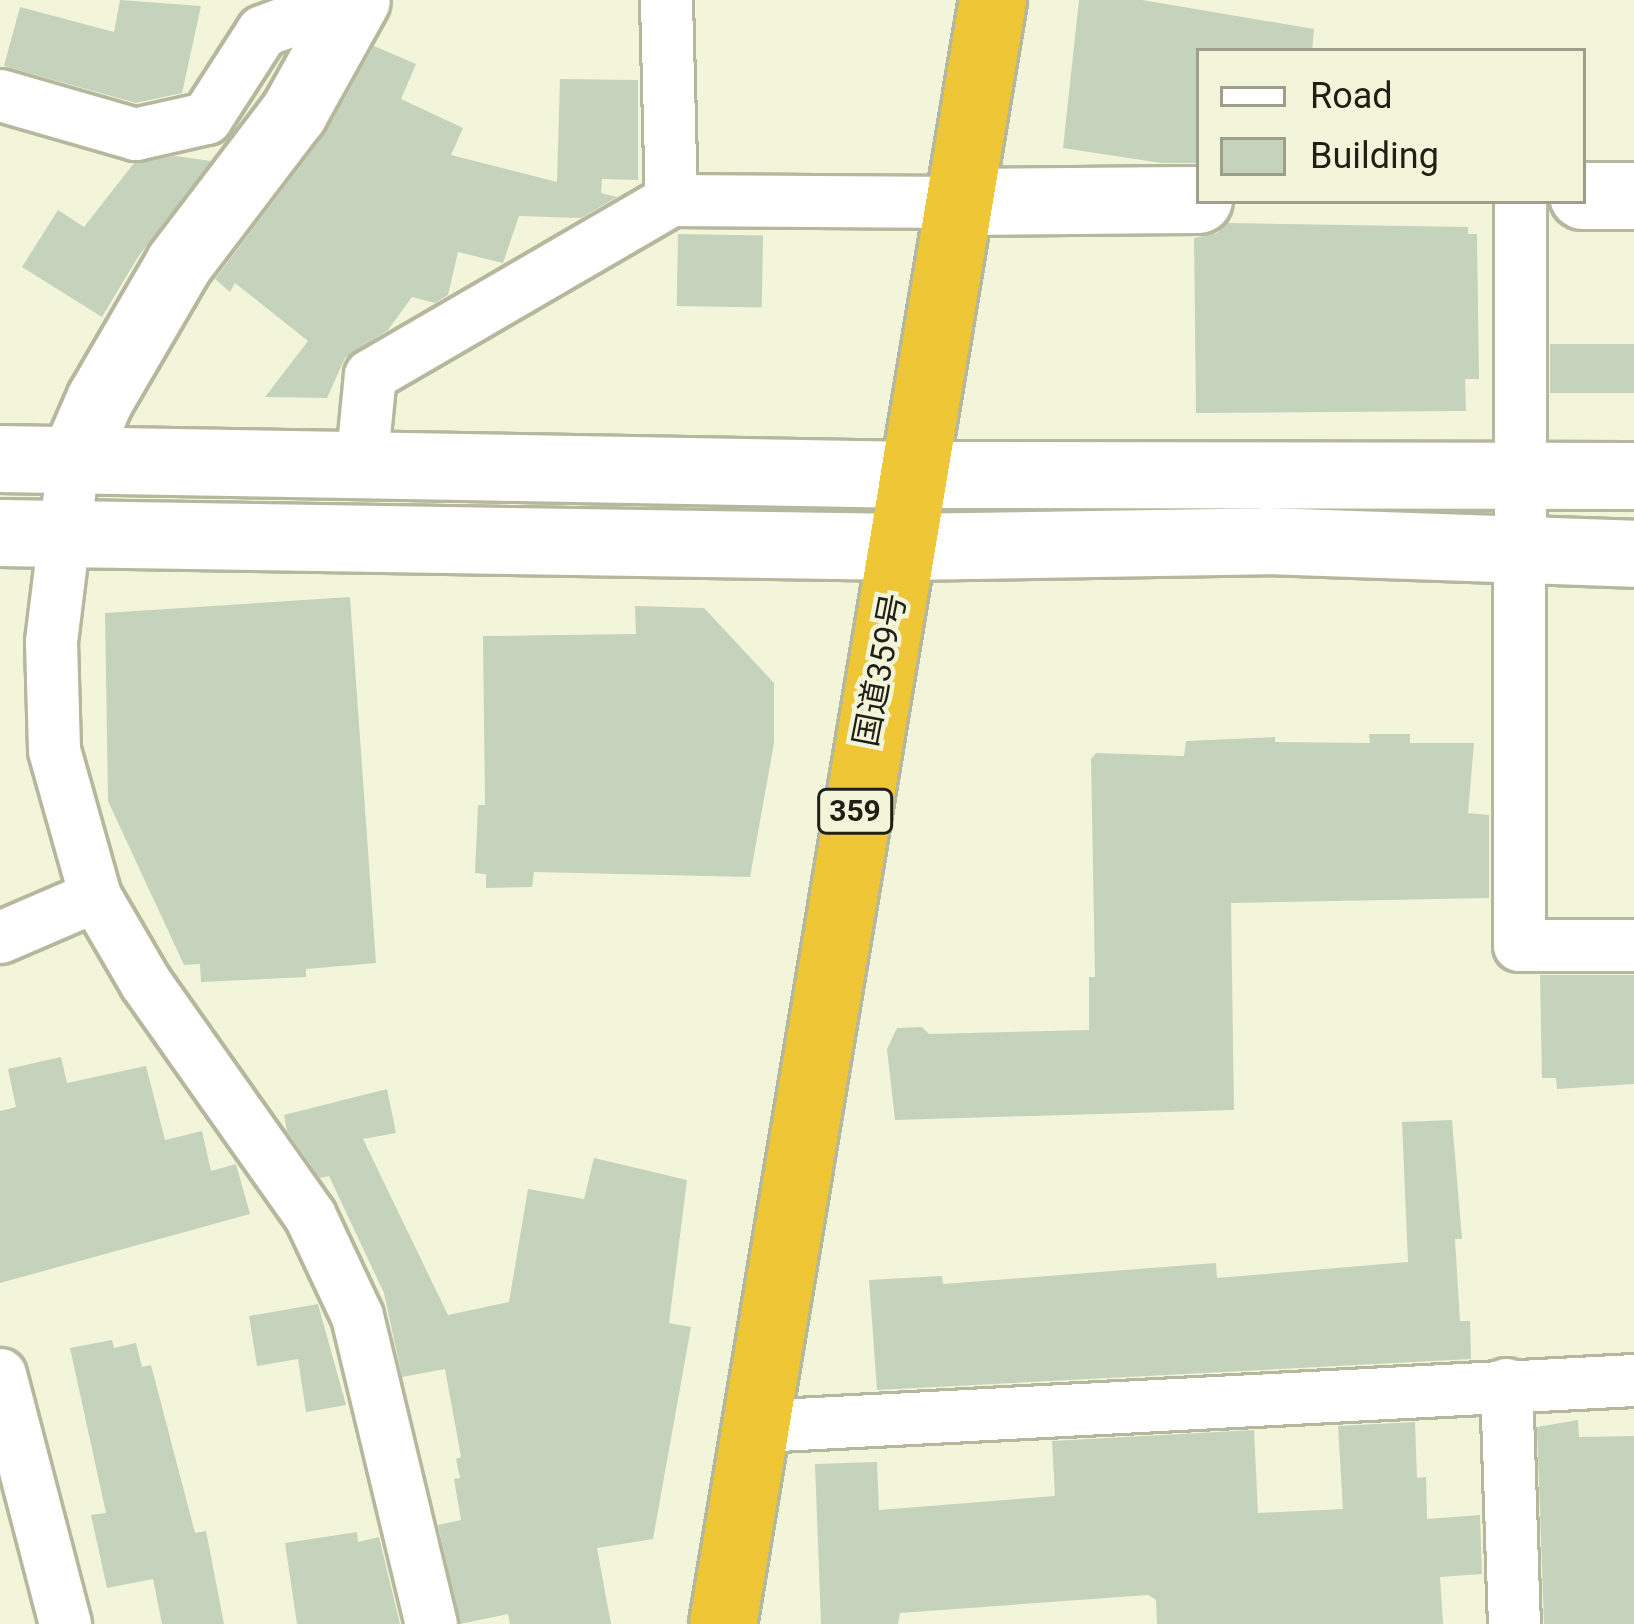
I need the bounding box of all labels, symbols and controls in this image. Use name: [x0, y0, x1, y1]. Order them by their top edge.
legend: [1196, 48, 1586, 204]
text: Road: [1310, 75, 1393, 117]
text: Building: [1310, 135, 1439, 177]
street label: 国道359号: [846, 590, 914, 750]
road number: 359: [816, 787, 894, 835]

